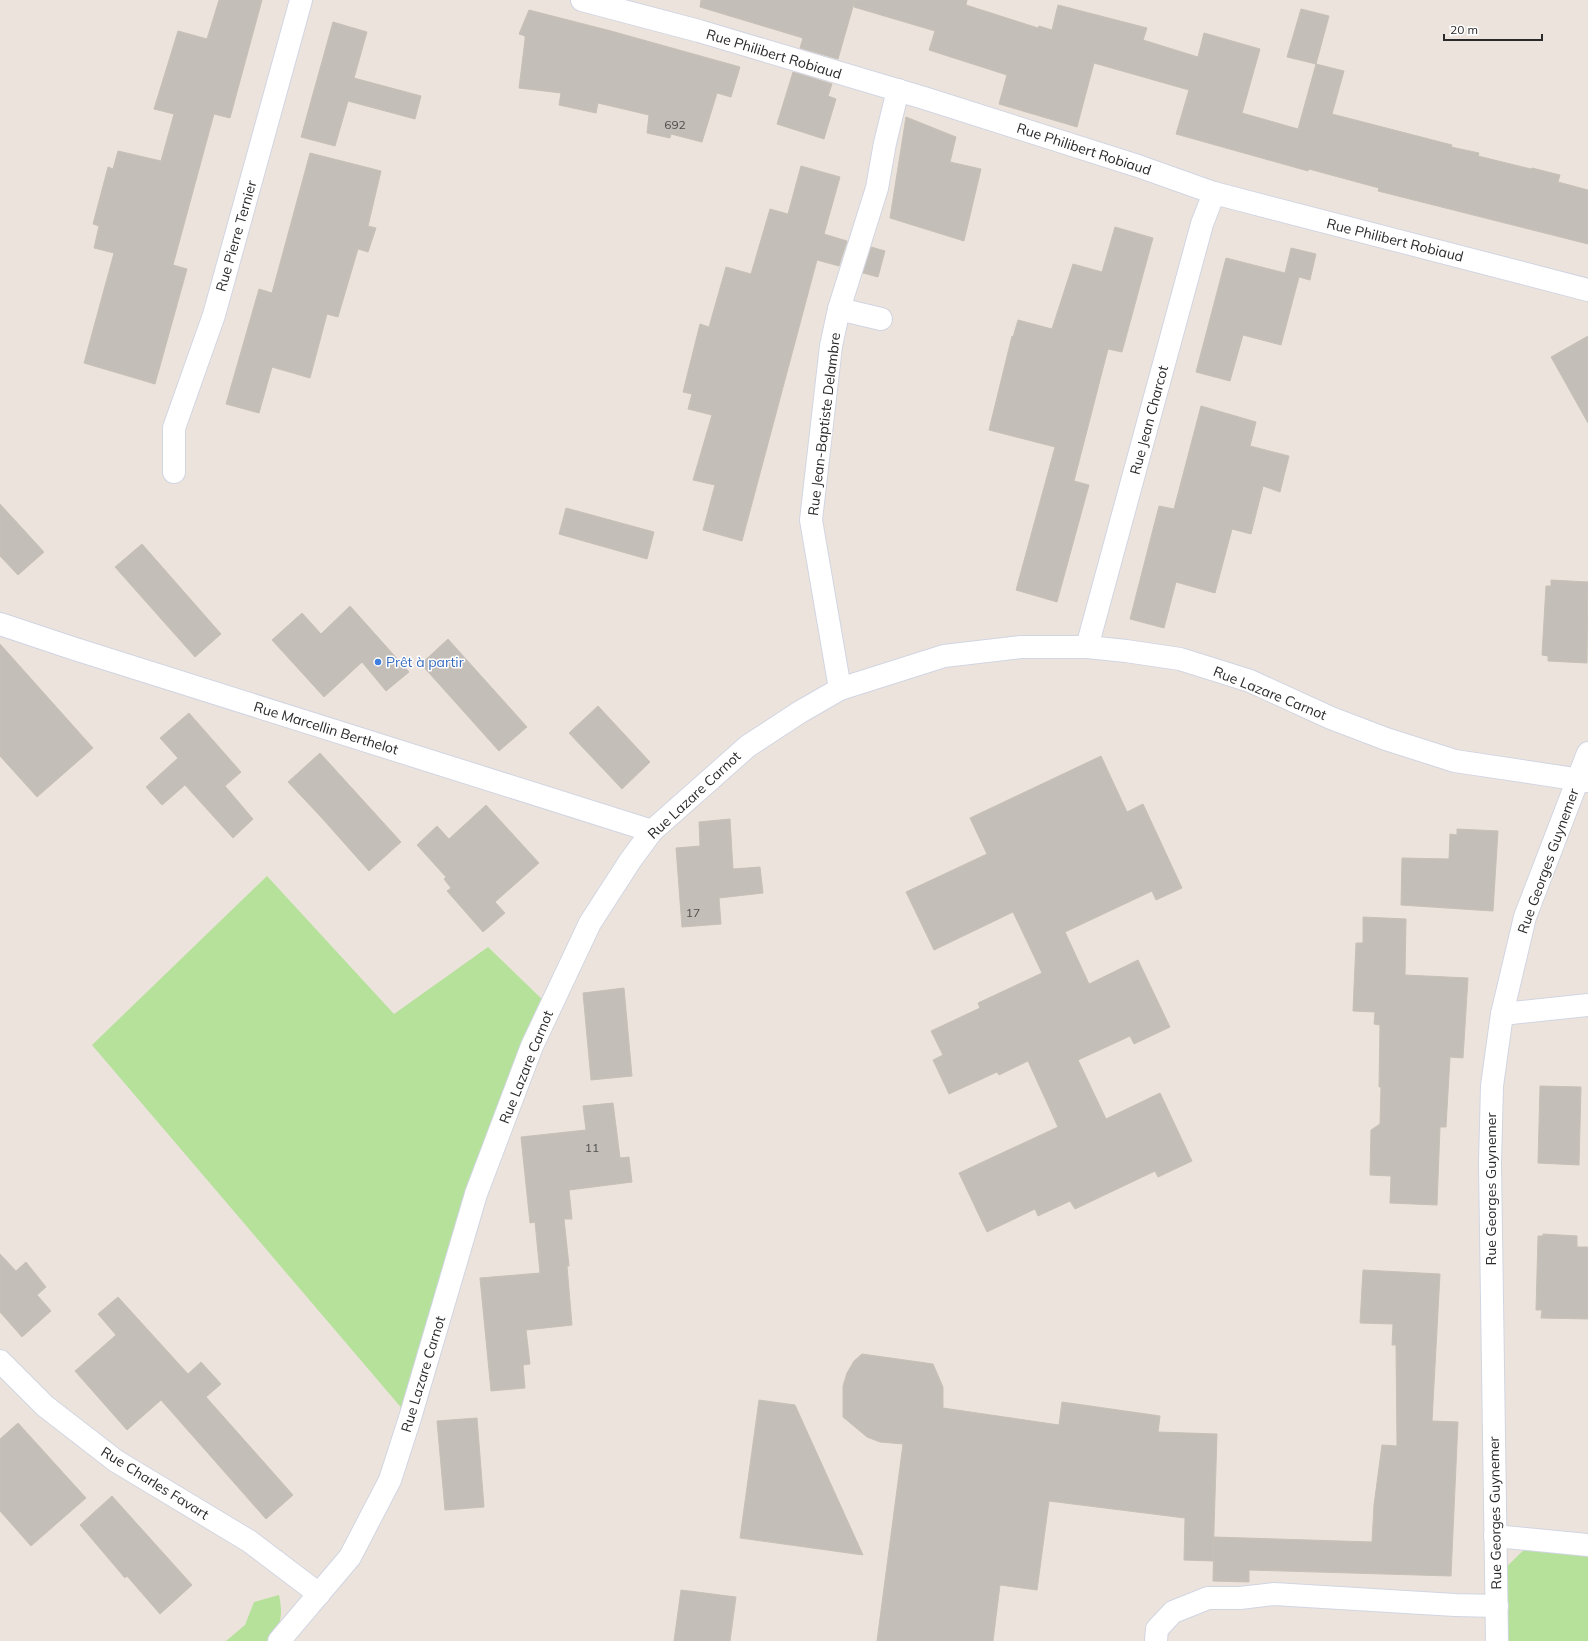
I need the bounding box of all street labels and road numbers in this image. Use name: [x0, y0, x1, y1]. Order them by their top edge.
street label: Rue Philibert Robiaud: [704, 25, 844, 83]
street label: Rue Philibert Robiaud: [1014, 119, 1154, 179]
street label: Rue Pierre Ternier: [212, 177, 261, 294]
street label: Rue Philibert Robiaud: [1325, 214, 1465, 266]
street label: Rue Jean-Baptiste Delambre: [804, 331, 844, 517]
street label: Rue Jean Charcot: [1126, 363, 1172, 477]
street label: Rue Lazare Carnot: [1211, 662, 1329, 724]
street label: Rue Marcellin Berthelot: [252, 697, 401, 759]
street label: Rue Lazare Carnot: [644, 747, 744, 843]
street label: Rue Georges Guynemer: [1513, 785, 1583, 936]
street label: Rue Lazare Carnot: [495, 1008, 557, 1126]
street label: Rue Georges Guynemer: [1482, 1112, 1500, 1266]
street label: Rue Lazare Carnot: [397, 1314, 449, 1434]
street label: Rue Georges Guynemer: [1485, 1435, 1505, 1590]
street label: Rue Charles Favart: [98, 1443, 212, 1523]

